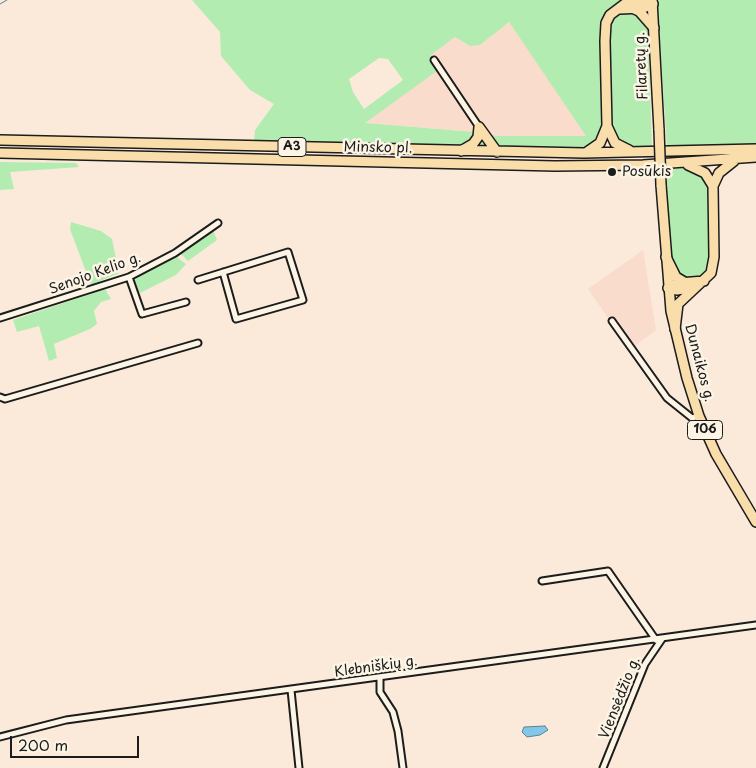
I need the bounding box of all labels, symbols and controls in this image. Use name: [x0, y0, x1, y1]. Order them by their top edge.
street label: Filaretų g.: [632, 32, 652, 100]
road number: A3: [278, 138, 306, 156]
street label: Minsko pl.: [343, 139, 413, 157]
place label: Posūkis: [622, 164, 671, 180]
marker: Posūkis: [606, 166, 618, 178]
street label: Senojo Kelio g.: [47, 250, 143, 298]
street label: Dunaikos g.: [681, 322, 717, 404]
road number: 106: [688, 420, 722, 440]
street label: Klebniškių g.: [333, 653, 419, 681]
street label: Viensėdžio g.: [596, 654, 644, 742]
scale bar: [12, 726, 141, 758]
text: 200 m: [18, 733, 68, 756]

